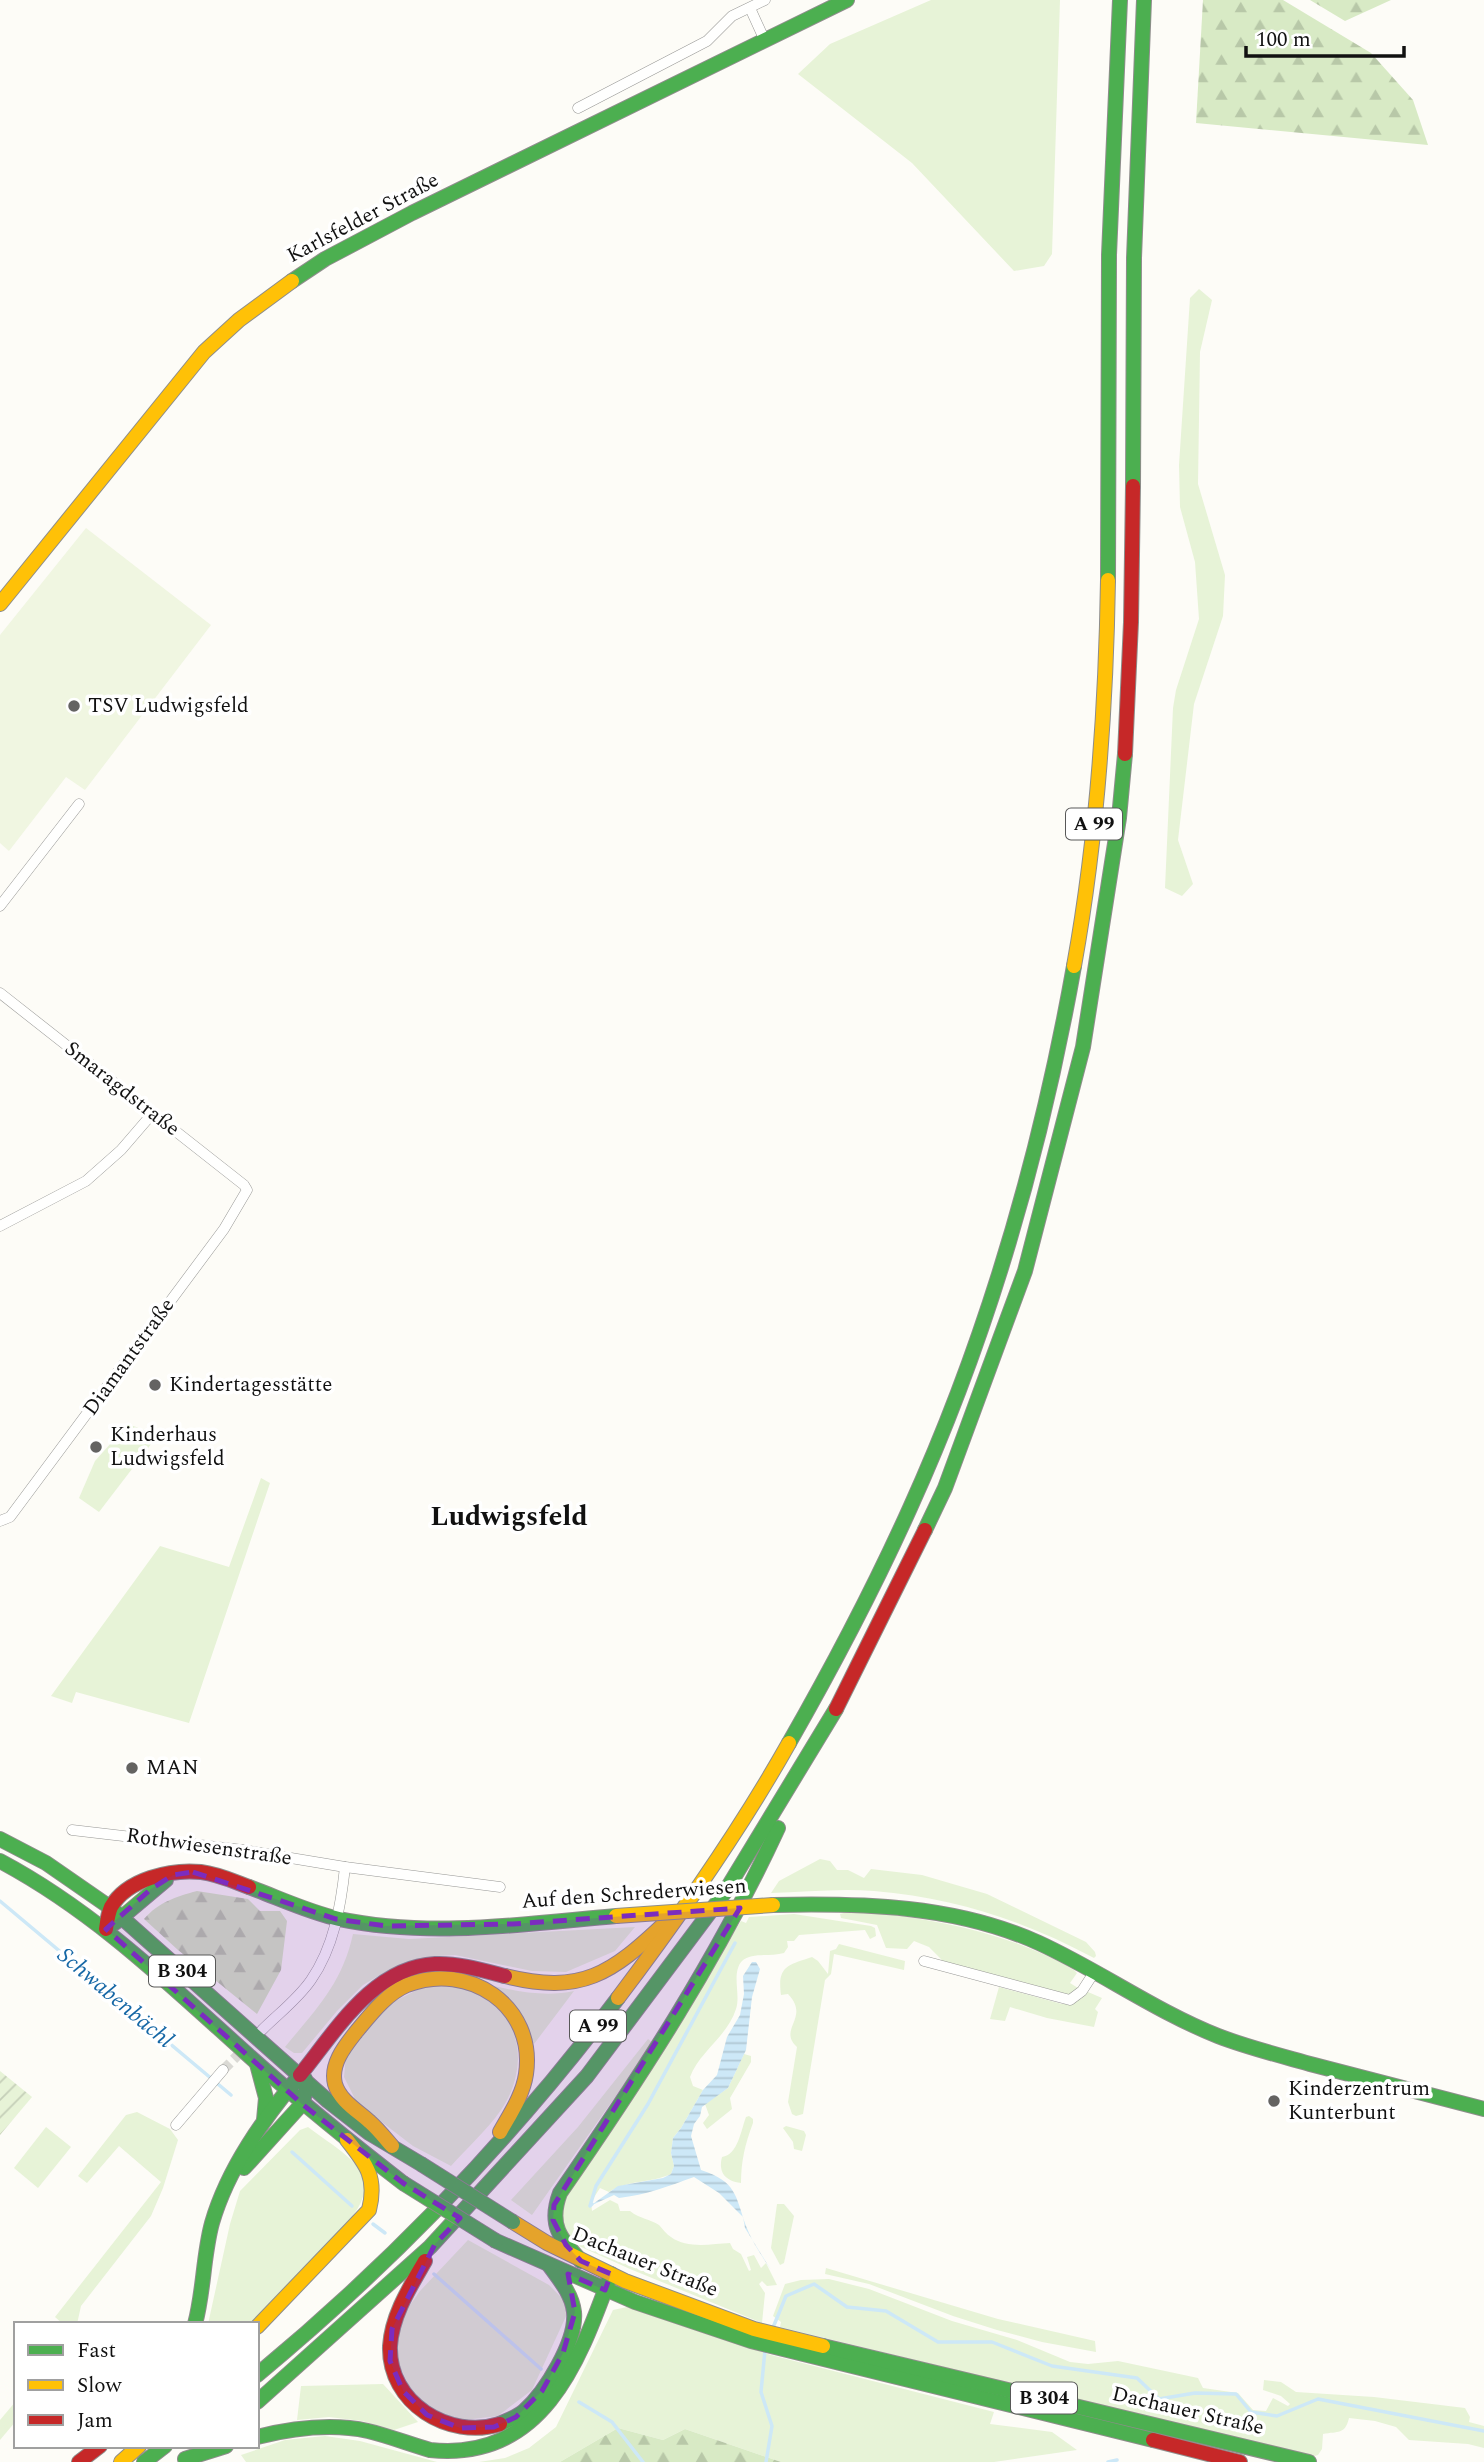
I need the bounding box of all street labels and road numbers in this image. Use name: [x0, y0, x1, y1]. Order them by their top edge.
street label: Karlsfelder Straße: [281, 164, 445, 272]
road number: A 99: [1066, 808, 1122, 839]
street label: Smaragdstraße: [57, 1034, 187, 1144]
street label: Diamantstraße: [75, 1291, 183, 1423]
street label: Rothwiesenstraße: [124, 1820, 294, 1874]
street label: Auf den Schrederwiesen: [520, 1870, 748, 1918]
road number: B 304: [149, 1955, 215, 1986]
road number: A 99: [570, 2010, 626, 2042]
street label: Dachauer Straße: [567, 2218, 723, 2306]
street label: Dachauer Straße: [1109, 2378, 1267, 2444]
road number: B 304: [1011, 2382, 1077, 2414]

